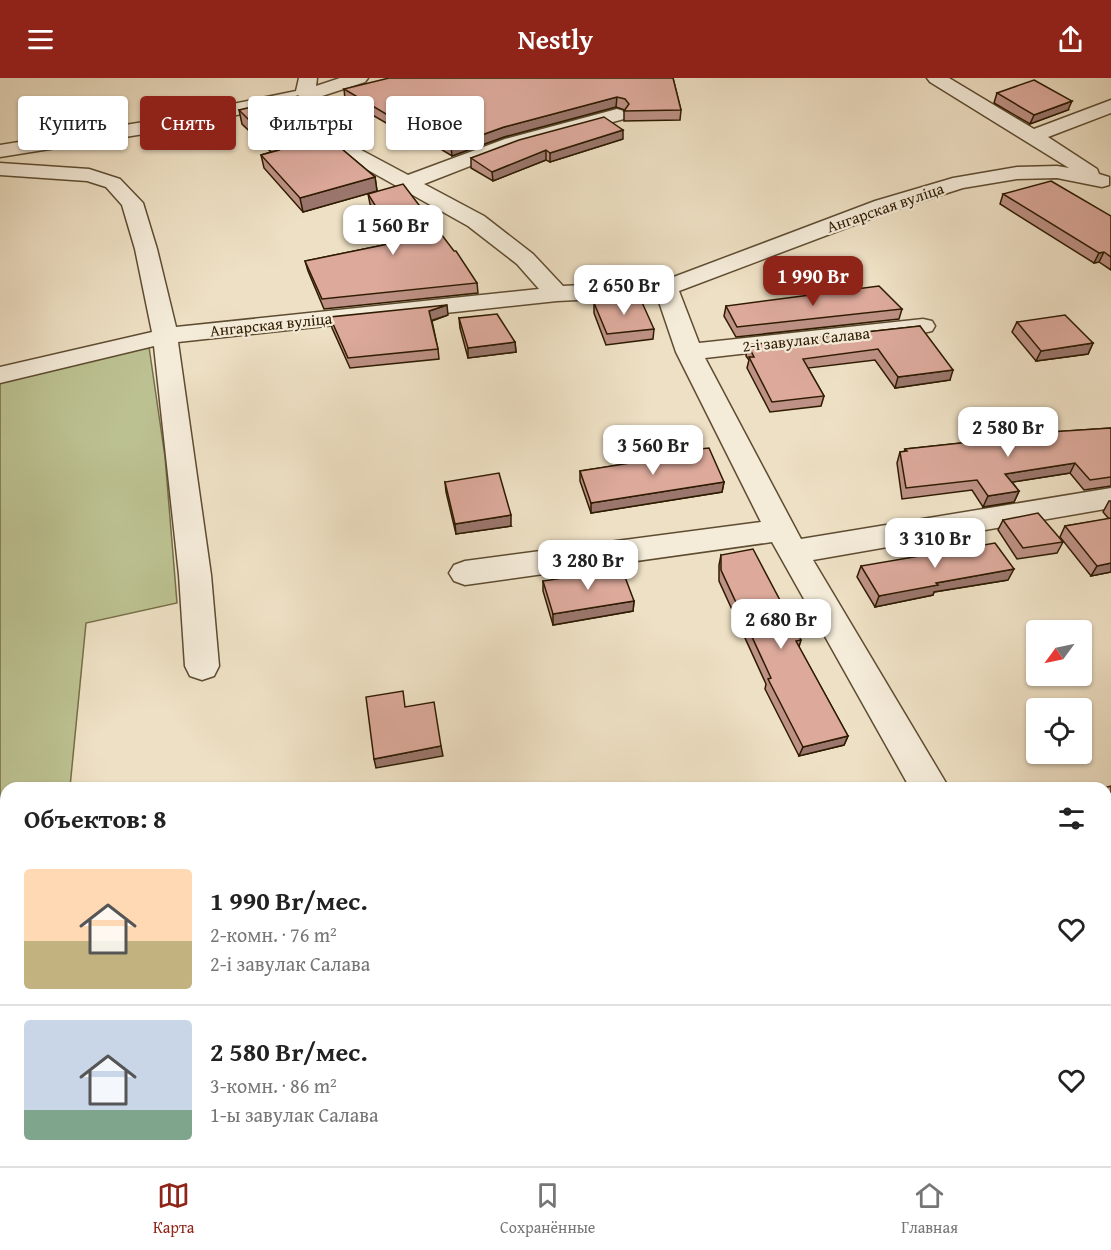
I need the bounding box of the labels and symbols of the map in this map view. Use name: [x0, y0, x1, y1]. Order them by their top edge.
street label: Ангарская вуліца: [823, 176, 947, 238]
pin: 1 560 Br: [331, 205, 455, 256]
pin: 1 990 Br: [751, 256, 875, 307]
pin: 2 650 Br: [562, 265, 686, 316]
street label: Ангарская вуліца: [209, 306, 334, 342]
street label: 2-і завулак Салава: [741, 320, 871, 358]
pin: 2 580 Br: [946, 407, 1070, 458]
pin: 3 560 Br: [591, 425, 715, 476]
pin: 3 310 Br: [873, 518, 997, 569]
pin: 3 280 Br: [526, 540, 650, 591]
pin: 2 680 Br: [719, 599, 843, 650]
north arrow: [1026, 620, 1092, 686]

